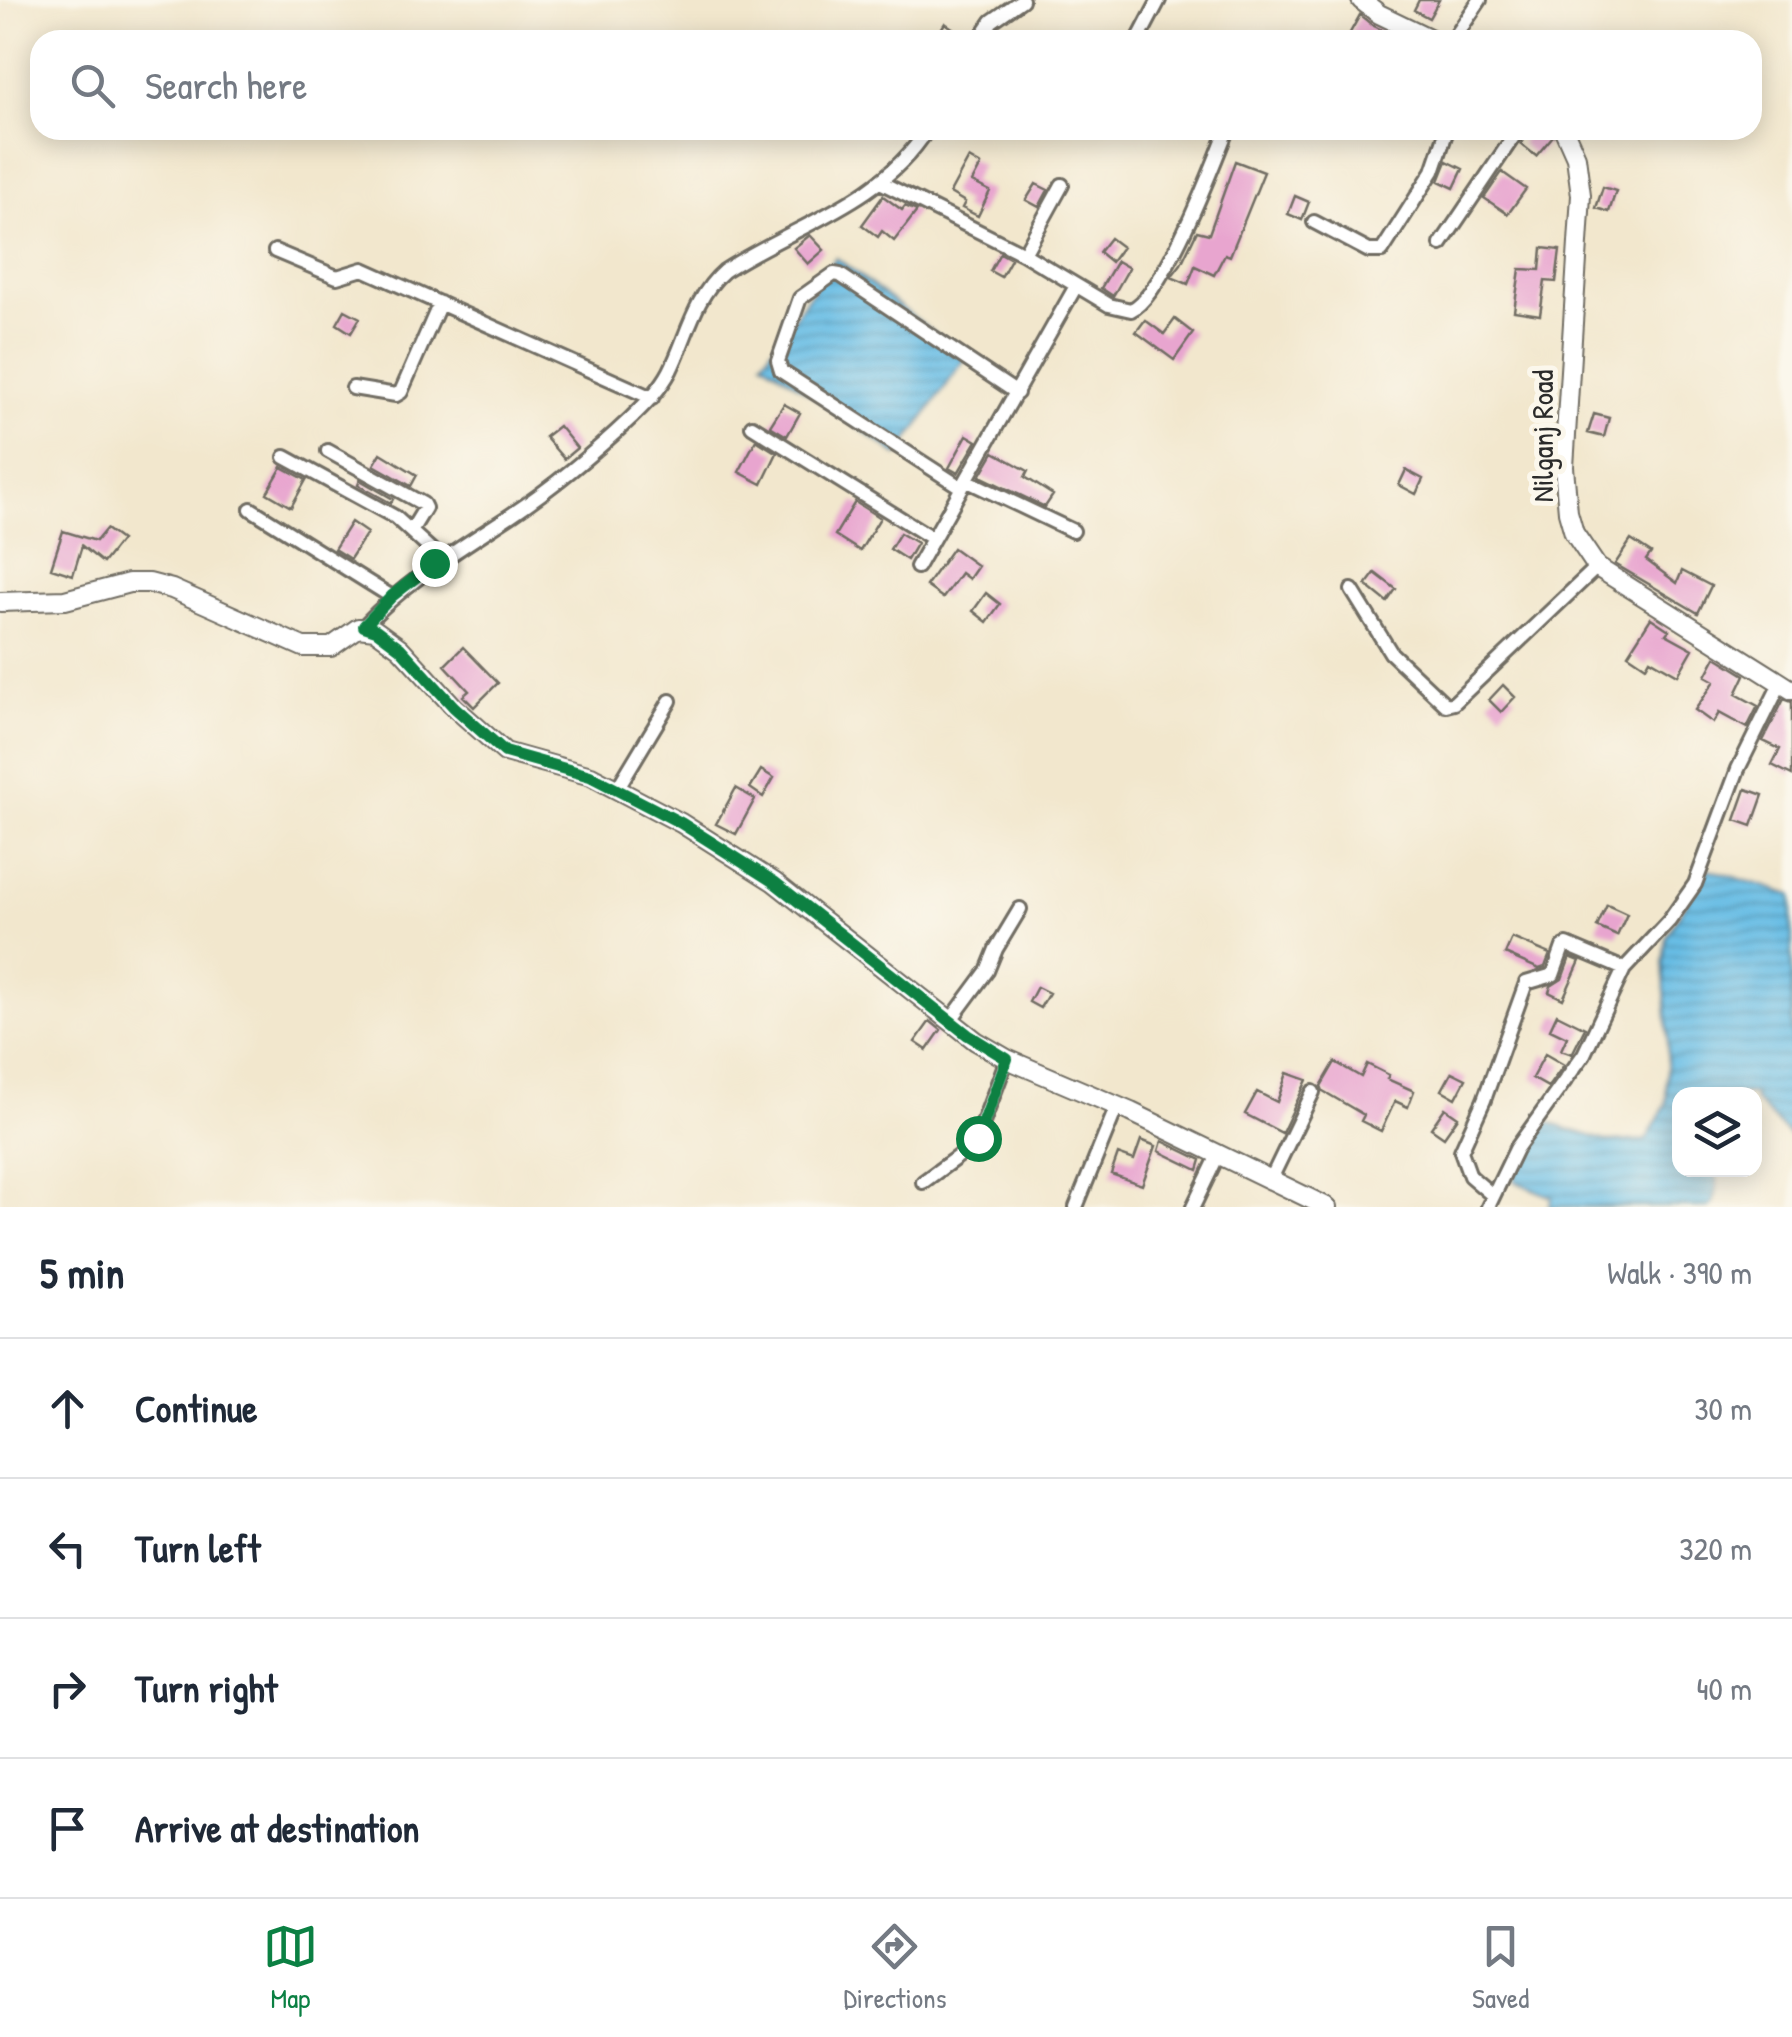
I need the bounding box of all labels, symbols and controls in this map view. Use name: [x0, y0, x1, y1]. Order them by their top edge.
search box: [30, 30, 1762, 140]
icon: search: [65, 58, 120, 113]
text: Search here: [145, 59, 307, 111]
street label: Nilganj Road: [1522, 369, 1562, 502]
route end: [412, 541, 458, 587]
map controls: [1672, 1087, 1762, 1177]
button: layers: [1672, 1087, 1762, 1177]
route start: [956, 1116, 1002, 1162]
text: 5 min: [40, 1244, 124, 1301]
text: Walk · 390 m: [1607, 1251, 1752, 1294]
icon: ahead: [40, 1381, 95, 1436]
text: Continue: [135, 1382, 257, 1434]
text: 30 m: [1694, 1387, 1752, 1430]
icon: left: [40, 1521, 95, 1576]
text: Turn left: [135, 1522, 260, 1574]
text: 320 m: [1679, 1527, 1752, 1570]
icon: right: [40, 1661, 95, 1716]
text: Turn right: [135, 1662, 278, 1714]
text: 40 m: [1697, 1667, 1752, 1710]
icon: arrive: [40, 1801, 95, 1856]
text: Arrive at destination: [135, 1802, 419, 1854]
tab: Map: [263, 1919, 318, 2017]
tab: Directions: [843, 1919, 946, 2017]
tab: Saved: [1472, 1919, 1529, 2017]

